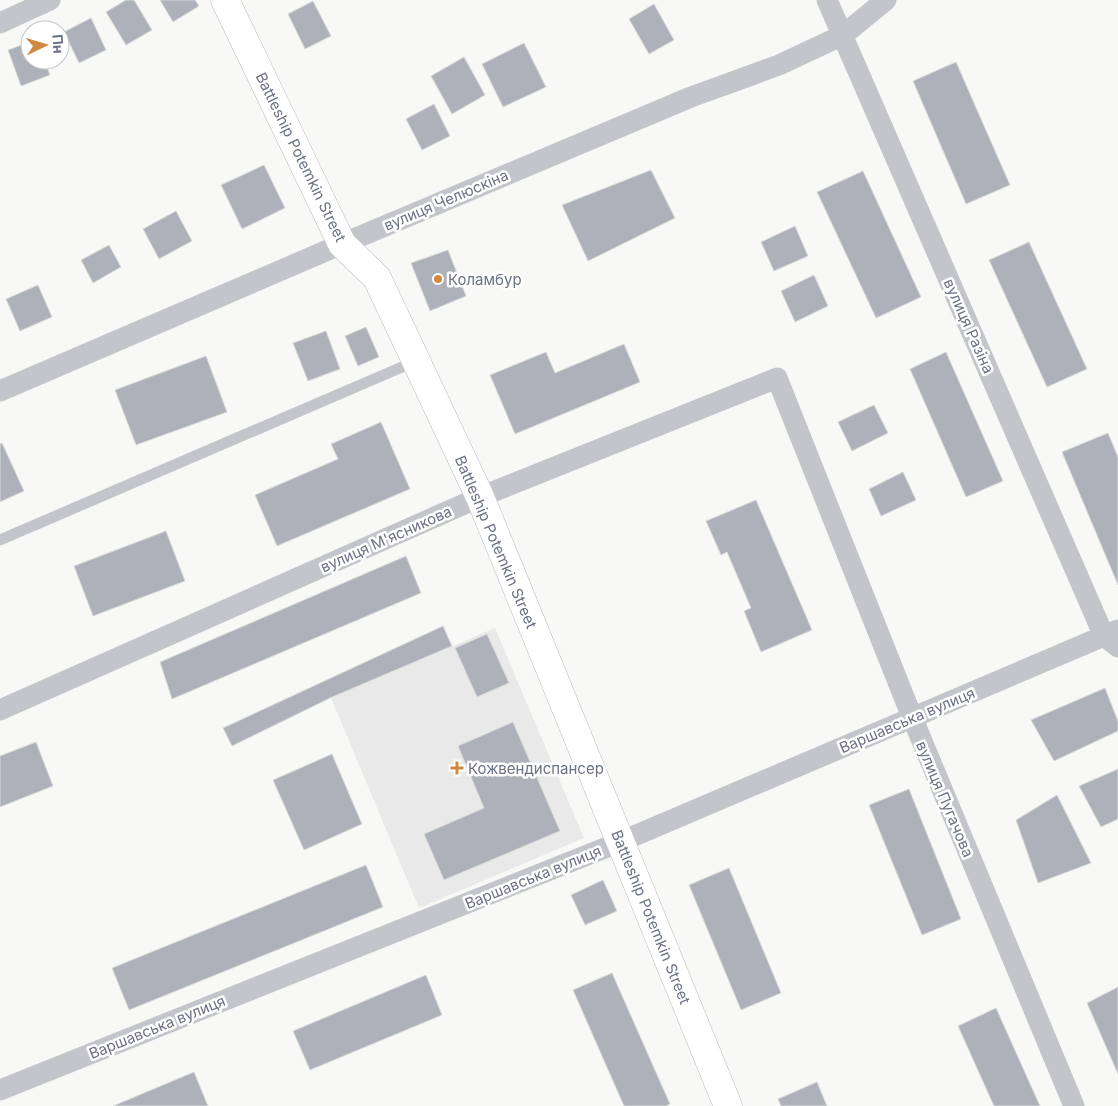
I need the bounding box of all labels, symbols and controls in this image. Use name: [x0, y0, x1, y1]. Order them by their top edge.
north arrow: [20, 20, 70, 70]
text: Пн: [49, 34, 68, 54]
street label: Battleship Potemkin Street: [252, 69, 350, 245]
street label: вулиця Челюскіна: [381, 165, 511, 235]
place label: Коламбур: [448, 270, 522, 289]
marker: Коламбур: [432, 273, 444, 285]
street label: вулиця Разіна: [940, 276, 998, 376]
street label: Battleship Potemkin Street: [451, 453, 541, 632]
street label: вулиця М'ясникова: [317, 502, 455, 576]
street label: Варшавська вулиця: [836, 683, 978, 757]
street label: вулиця Пугачова: [912, 738, 978, 860]
place label: Кожвендиспансер: [468, 759, 604, 778]
marker: Кожвендиспансер: [450, 761, 464, 775]
street label: Battleship Potemkin Street: [607, 827, 695, 1007]
street label: Варшавська вулиця: [462, 841, 604, 913]
street label: Варшавська вулиця: [86, 991, 228, 1063]

